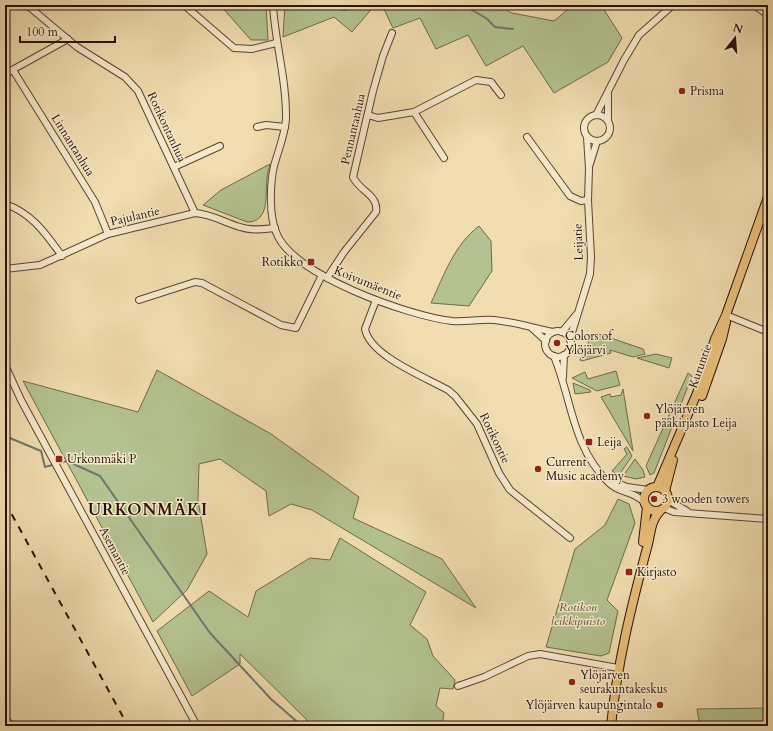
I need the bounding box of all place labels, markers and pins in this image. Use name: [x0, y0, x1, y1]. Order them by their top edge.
place label: Prisma: [690, 83, 725, 99]
marker: Prisma: [677, 86, 687, 96]
place label: Rotikko: [262, 254, 304, 270]
marker: Rotikko: [306, 257, 316, 267]
place label: Colors of Ylöjärvi: [565, 328, 614, 358]
marker: Colors of Ylöjärvi: [552, 338, 562, 348]
place label: Ylöjärven pääkirjasto Leija: [655, 401, 738, 431]
marker: Ylöjärven pääkirjasto Leija: [642, 411, 652, 421]
place label: Leija: [597, 434, 622, 450]
marker: Leija: [584, 437, 594, 447]
place label: Urkonmäki P: [67, 451, 136, 467]
marker: Urkonmäki P: [54, 454, 64, 464]
place label: Current Music academy: [546, 454, 625, 484]
marker: Current Music academy: [533, 464, 543, 474]
place label: 3 wooden towers: [662, 491, 750, 507]
marker: 3 wooden towers: [649, 494, 659, 504]
place label: Kirjasto: [637, 564, 677, 580]
marker: Kirjasto: [624, 567, 634, 577]
place label: Ylöjärven seurakuntakeskus: [580, 667, 667, 697]
marker: Ylöjärven seurakuntakeskus: [567, 677, 577, 687]
place label: Ylöjärven kaupungintalo: [525, 697, 653, 713]
marker: Ylöjärven kaupungintalo: [655, 700, 665, 710]

